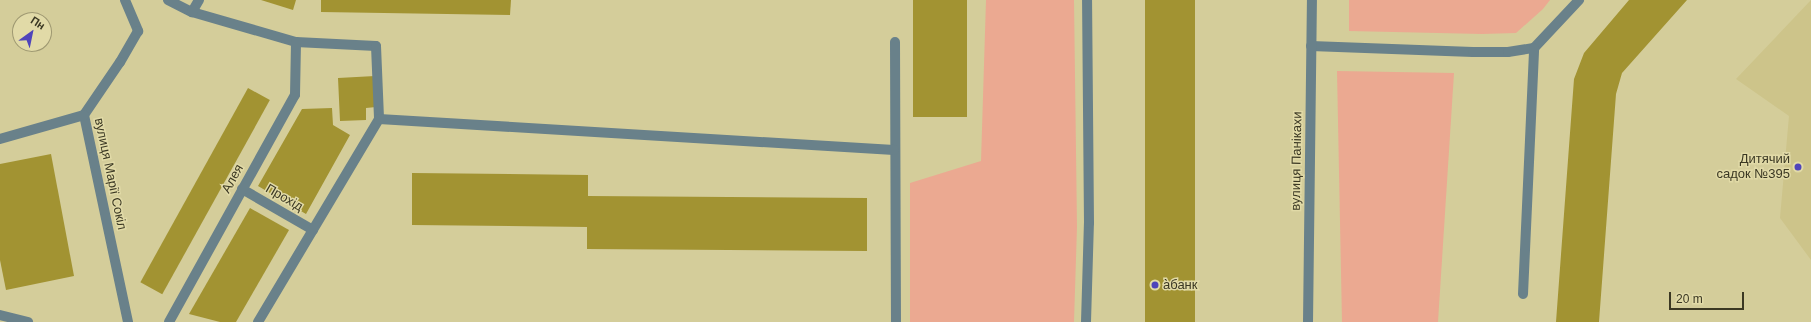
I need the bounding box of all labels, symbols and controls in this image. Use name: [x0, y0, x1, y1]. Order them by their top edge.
north arrow: [12, 12, 52, 52]
text: Пн: [29, 14, 47, 32]
street label: вулиця Панікахи: [1288, 111, 1306, 211]
street label: вулиця Марії Сокіл: [91, 117, 129, 231]
place label: Дитячий садок №395: [1717, 152, 1790, 183]
street label: Алея: [219, 162, 247, 196]
marker: Дитячий садок №395: [1793, 162, 1803, 172]
street label: Прохід: [263, 181, 305, 215]
place label: а̀банк: [1163, 277, 1197, 293]
marker: а̀банк: [1150, 280, 1160, 290]
scale bar: [1671, 284, 1746, 310]
text: 20 m: [1676, 292, 1703, 306]

